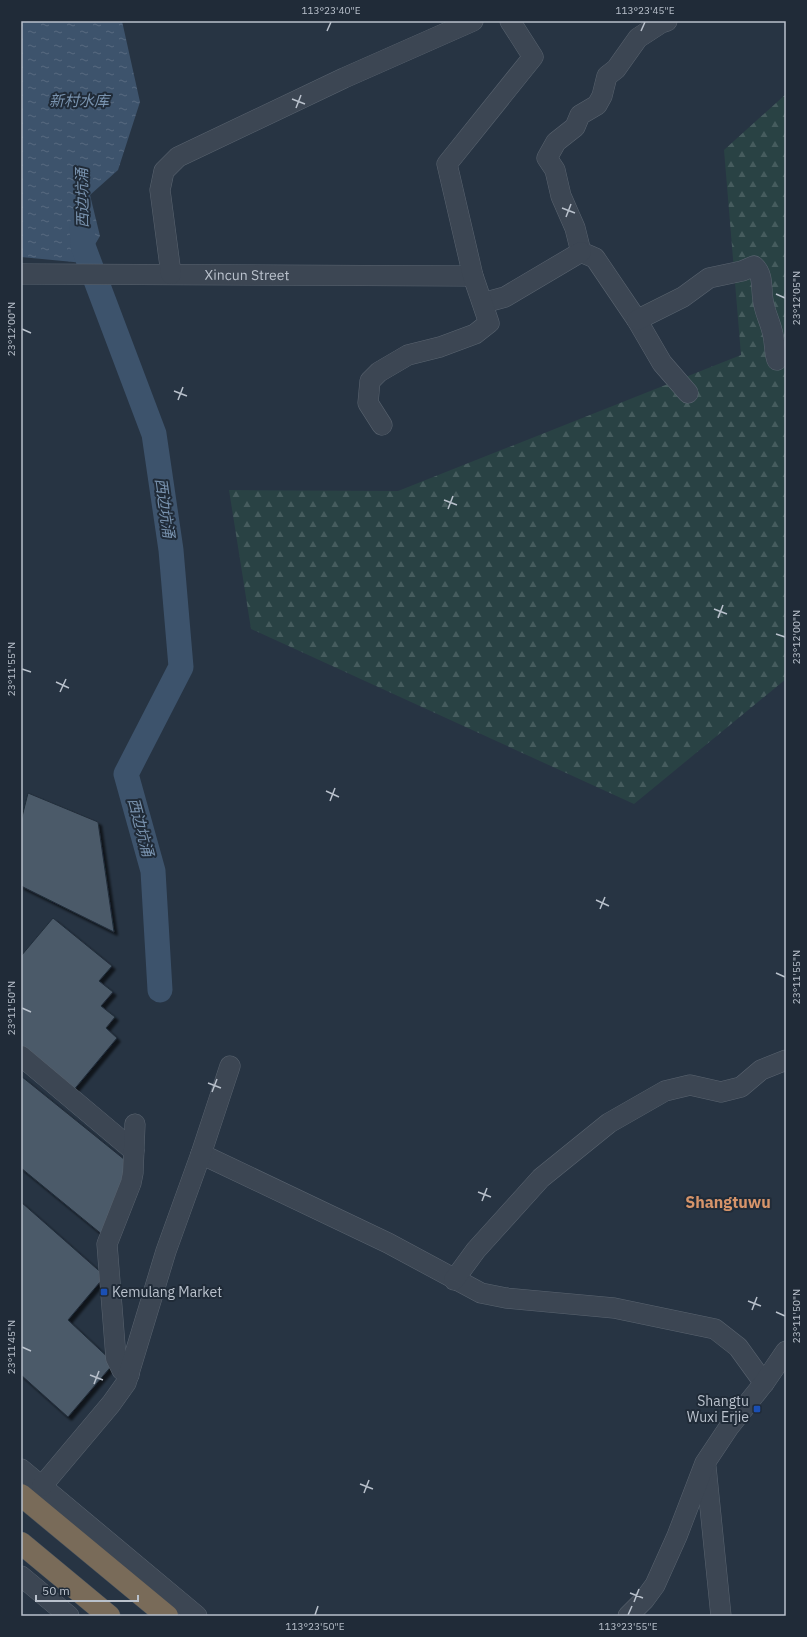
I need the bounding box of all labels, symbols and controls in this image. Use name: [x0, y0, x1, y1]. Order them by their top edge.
text: 113°23'40"E: [301, 4, 361, 17]
text: 113°23'45"E: [615, 4, 675, 17]
water label: 新村水库: [49, 91, 112, 110]
water label: 西边坑涌: [72, 166, 92, 228]
street label: Xincun Street: [205, 266, 289, 284]
text: 23°12'05"N: [790, 271, 803, 325]
text: 23°12'00"N: [5, 302, 18, 356]
water label: 西边坑涌: [151, 477, 179, 541]
text: 23°12'00"N: [790, 610, 803, 664]
text: 23°11'55"N: [5, 642, 18, 696]
water label: 西边坑涌: [124, 796, 158, 860]
text: 23°11'55"N: [790, 950, 803, 1004]
text: 23°11'50"N: [5, 981, 18, 1035]
district label: Shangtuwu: [685, 1192, 771, 1212]
place label: Kemulang Market: [112, 1283, 222, 1301]
marker: Kemulang Market: [99, 1287, 109, 1297]
text: 23°11'50"N: [790, 1289, 803, 1343]
text: 23°11'45"N: [5, 1320, 18, 1374]
place label: Shangtu Wuxi Erjie: [687, 1392, 749, 1426]
marker: Shangtu Wuxi Erjie: [752, 1404, 762, 1414]
scale bar: [36, 1577, 138, 1603]
text: 50 m: [42, 1583, 70, 1598]
text: 113°23'50"E: [285, 1620, 345, 1633]
text: 113°23'55"E: [598, 1620, 658, 1633]

